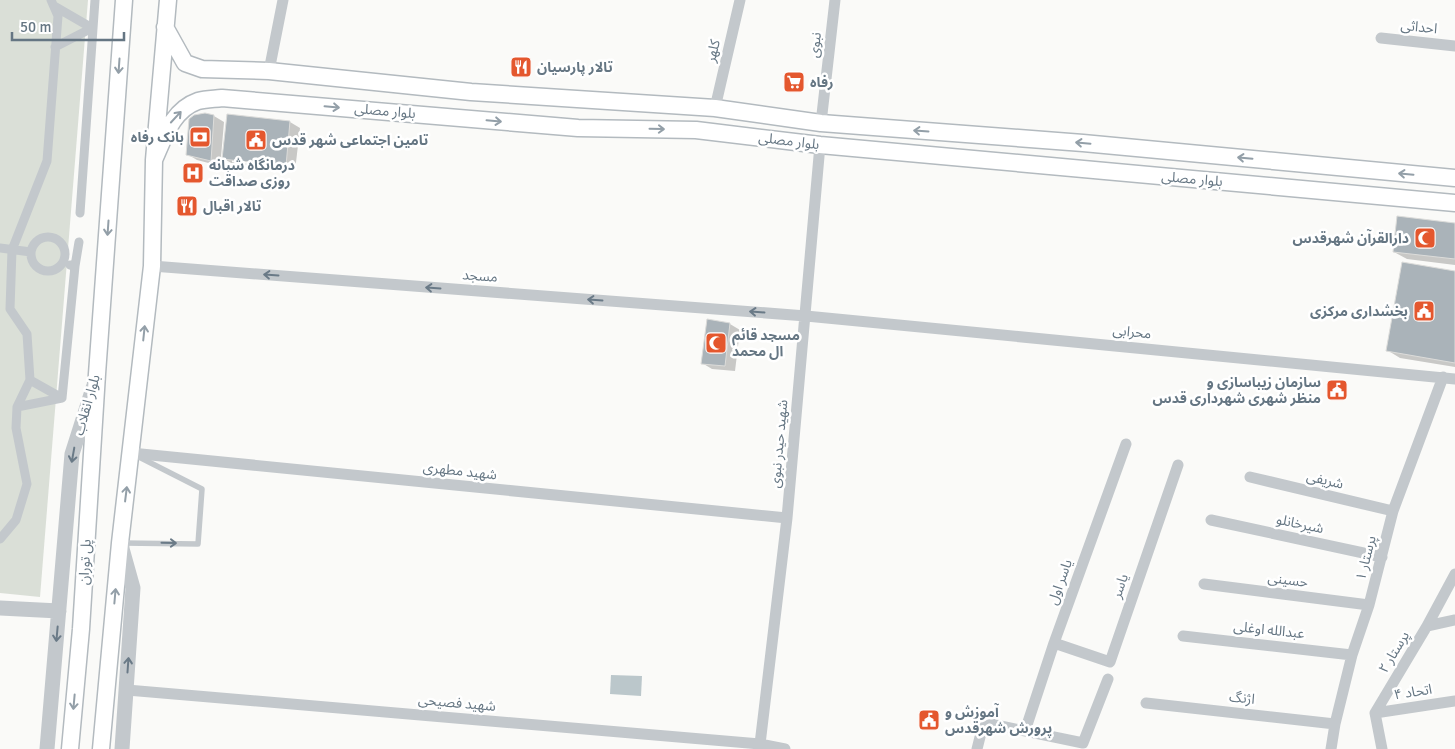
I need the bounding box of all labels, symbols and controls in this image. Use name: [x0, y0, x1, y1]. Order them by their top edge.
scale bar: [12, 10, 125, 42]
street label: احداثی: [1400, 17, 1438, 37]
text: 50 m: [20, 18, 51, 36]
street label: نبوی: [805, 31, 825, 59]
street label: کلهر: [702, 38, 724, 65]
restaurant icon: تالار پارسیان: [509, 55, 533, 79]
one-way arrow: [115, 58, 124, 74]
place label: تالار پارسیان: [537, 59, 613, 76]
supermarket icon: رفاه: [782, 70, 806, 94]
place label: رفاه: [810, 74, 833, 91]
street label: بلوار مصلی: [354, 100, 416, 122]
one-way arrow: [324, 102, 340, 112]
one-way arrow: [171, 111, 182, 124]
one-way arrow: [486, 116, 502, 125]
one-way arrow: [648, 124, 664, 134]
bank icon: بانک رفاه: [188, 125, 212, 149]
one-way arrow: [913, 126, 929, 135]
public building icon: تامین اجتماعی شهر قدس: [244, 128, 268, 152]
place label: بانک رفاه: [131, 129, 184, 146]
street label: بلوار مصلی: [758, 129, 821, 153]
place label: تامین اجتماعی شهر قدس: [272, 132, 428, 149]
one-way arrow: [1075, 138, 1091, 148]
one-way arrow: [1237, 153, 1253, 163]
place label: درمانگاه شبانه روزی صداقت: [209, 157, 295, 190]
hospital icon: درمانگاه شبانه روزی صداقت: [181, 161, 205, 185]
street label: بلوار مصلی: [1161, 168, 1223, 190]
one-way arrow: [1399, 169, 1415, 178]
restaurant icon: تالار اقبال: [175, 194, 199, 218]
place label: تالار اقبال: [203, 198, 261, 215]
one-way arrow: [103, 220, 113, 236]
mosque icon: دارالقرآن شهرقدس: [1413, 226, 1437, 250]
place label: دارالقرآن شهرقدس: [1293, 229, 1409, 247]
street label: مسجد: [462, 266, 498, 286]
one-way arrow: [263, 271, 279, 280]
one-way arrow: [425, 283, 441, 292]
one-way arrow: [587, 295, 603, 305]
public building icon: بخشداری مرکزی: [1412, 299, 1436, 323]
place label: بخشداری مرکزی: [1310, 303, 1408, 320]
one-way arrow: [749, 308, 765, 317]
street label: محرابی: [1112, 322, 1152, 342]
one-way arrow: [139, 325, 149, 341]
place label: مسجد قائم ال محمد: [732, 327, 800, 360]
mosque icon: مسجد قائم ال محمد: [704, 331, 728, 355]
street label: بلوار انقلاب: [70, 372, 104, 437]
place label: سازمان زیباسازی و منظر شهری شهرداری قدس: [1152, 374, 1321, 407]
public building icon: سازمان زیباسازی و منظر شهری شهرداری قدس: [1325, 378, 1349, 402]
street label: شهید حیدر نبوی: [767, 399, 791, 489]
one-way arrow: [68, 446, 78, 462]
street label: شهید مطهری: [422, 459, 498, 483]
street label: شریفی: [1305, 467, 1345, 493]
one-way arrow: [121, 487, 131, 503]
street label: شیرخانلو: [1275, 511, 1325, 537]
street label: پرستار ۱: [1352, 534, 1381, 583]
one-way arrow: [160, 538, 177, 548]
street label: پل توران: [75, 539, 96, 585]
street label: یاسر اول: [1044, 557, 1076, 607]
street label: حسینی: [1267, 569, 1309, 591]
street label: یاسر: [1108, 572, 1132, 601]
one-way arrow: [111, 588, 120, 604]
street label: عبدالله اوغلی: [1233, 618, 1305, 642]
one-way arrow: [53, 626, 62, 642]
street label: پرستار ۲: [1375, 628, 1414, 677]
one-way arrow: [124, 658, 133, 674]
street label: اتحاد ۴: [1393, 681, 1433, 703]
street label: اژنگ: [1228, 688, 1256, 708]
street label: شهید فصیحی: [418, 691, 497, 715]
one-way arrow: [70, 694, 79, 710]
place label: آموزش و پرورش شهرقدس: [945, 703, 1052, 737]
public building icon: آموزش و پرورش شهرقدس: [917, 708, 941, 732]

